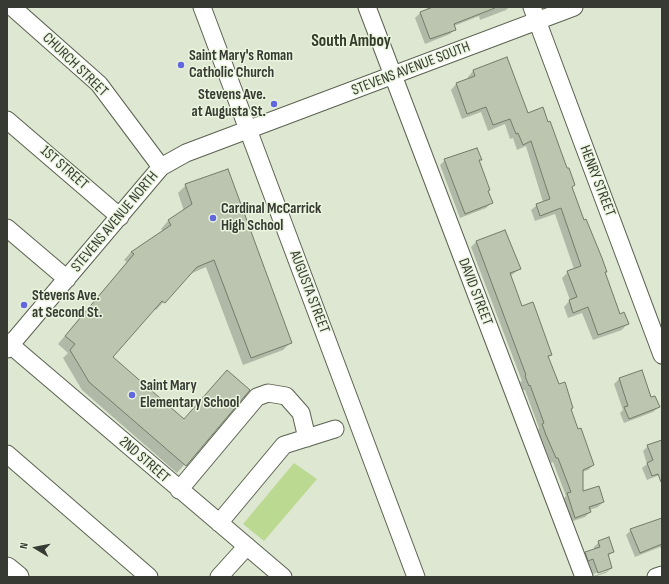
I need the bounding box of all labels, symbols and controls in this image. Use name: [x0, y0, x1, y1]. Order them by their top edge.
street label: CHURCH STREET: [38, 29, 112, 101]
district label: South Amboy: [311, 32, 391, 52]
street label: STEVENS AVENUE SOUTH: [349, 38, 473, 100]
place label: Saint Mary's Roman Catholic Church: [189, 47, 293, 82]
marker: Saint Mary's Roman Catholic Church: [176, 60, 186, 70]
place label: Stevens Ave. at Augusta St.: [192, 86, 266, 121]
marker: Stevens Ave. at Augusta St.: [269, 99, 279, 109]
street label: 1ST STREET: [36, 142, 92, 194]
street label: HENRY STREET: [575, 143, 619, 219]
street label: STEVENS AVENUE NORTH: [68, 168, 162, 276]
place label: Cardinal McCarrick High School: [221, 200, 321, 235]
marker: Cardinal McCarrick High School: [208, 213, 218, 223]
street label: AUGUSTA STREET: [285, 248, 333, 336]
street label: DAVID STREET: [454, 256, 496, 328]
place label: Stevens Ave. at Second St.: [32, 287, 102, 322]
marker: Stevens Ave. at Second St.: [19, 300, 29, 310]
place label: Saint Mary Elementary School: [140, 377, 239, 412]
marker: Saint Mary Elementary School: [127, 390, 137, 400]
street label: 2ND STREET: [115, 433, 173, 487]
north arrow: [16, 528, 56, 568]
text: N: [17, 542, 31, 550]

